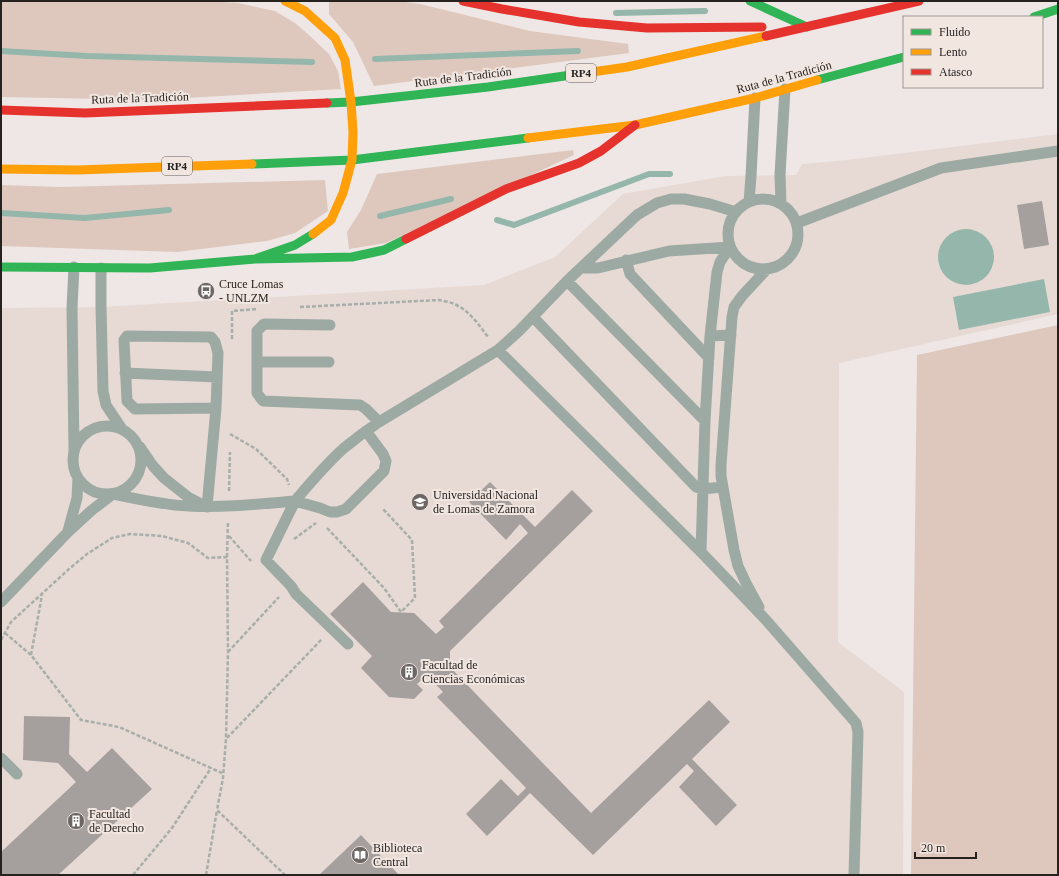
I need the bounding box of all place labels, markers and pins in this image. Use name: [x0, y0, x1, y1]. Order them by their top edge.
place label: Cruce Lomas - UNLZM: [219, 277, 284, 305]
bus stop icon: Cruce Lomas - UNLZM: [196, 281, 216, 301]
place label: Universidad Nacional de Lomas de Zamora: [433, 488, 539, 516]
school or university icon: Universidad Nacional de Lomas de Zamora: [410, 492, 430, 512]
place label: Facultad de Ciencias Económicas: [422, 658, 525, 686]
building icon: Facultad de Ciencias Económicas: [399, 662, 419, 682]
place label: Facultad de Derecho: [89, 807, 144, 835]
building icon: Facultad de Derecho: [66, 811, 86, 831]
place label: Biblioteca Central: [373, 841, 423, 869]
library icon: Biblioteca Central: [350, 845, 370, 865]

